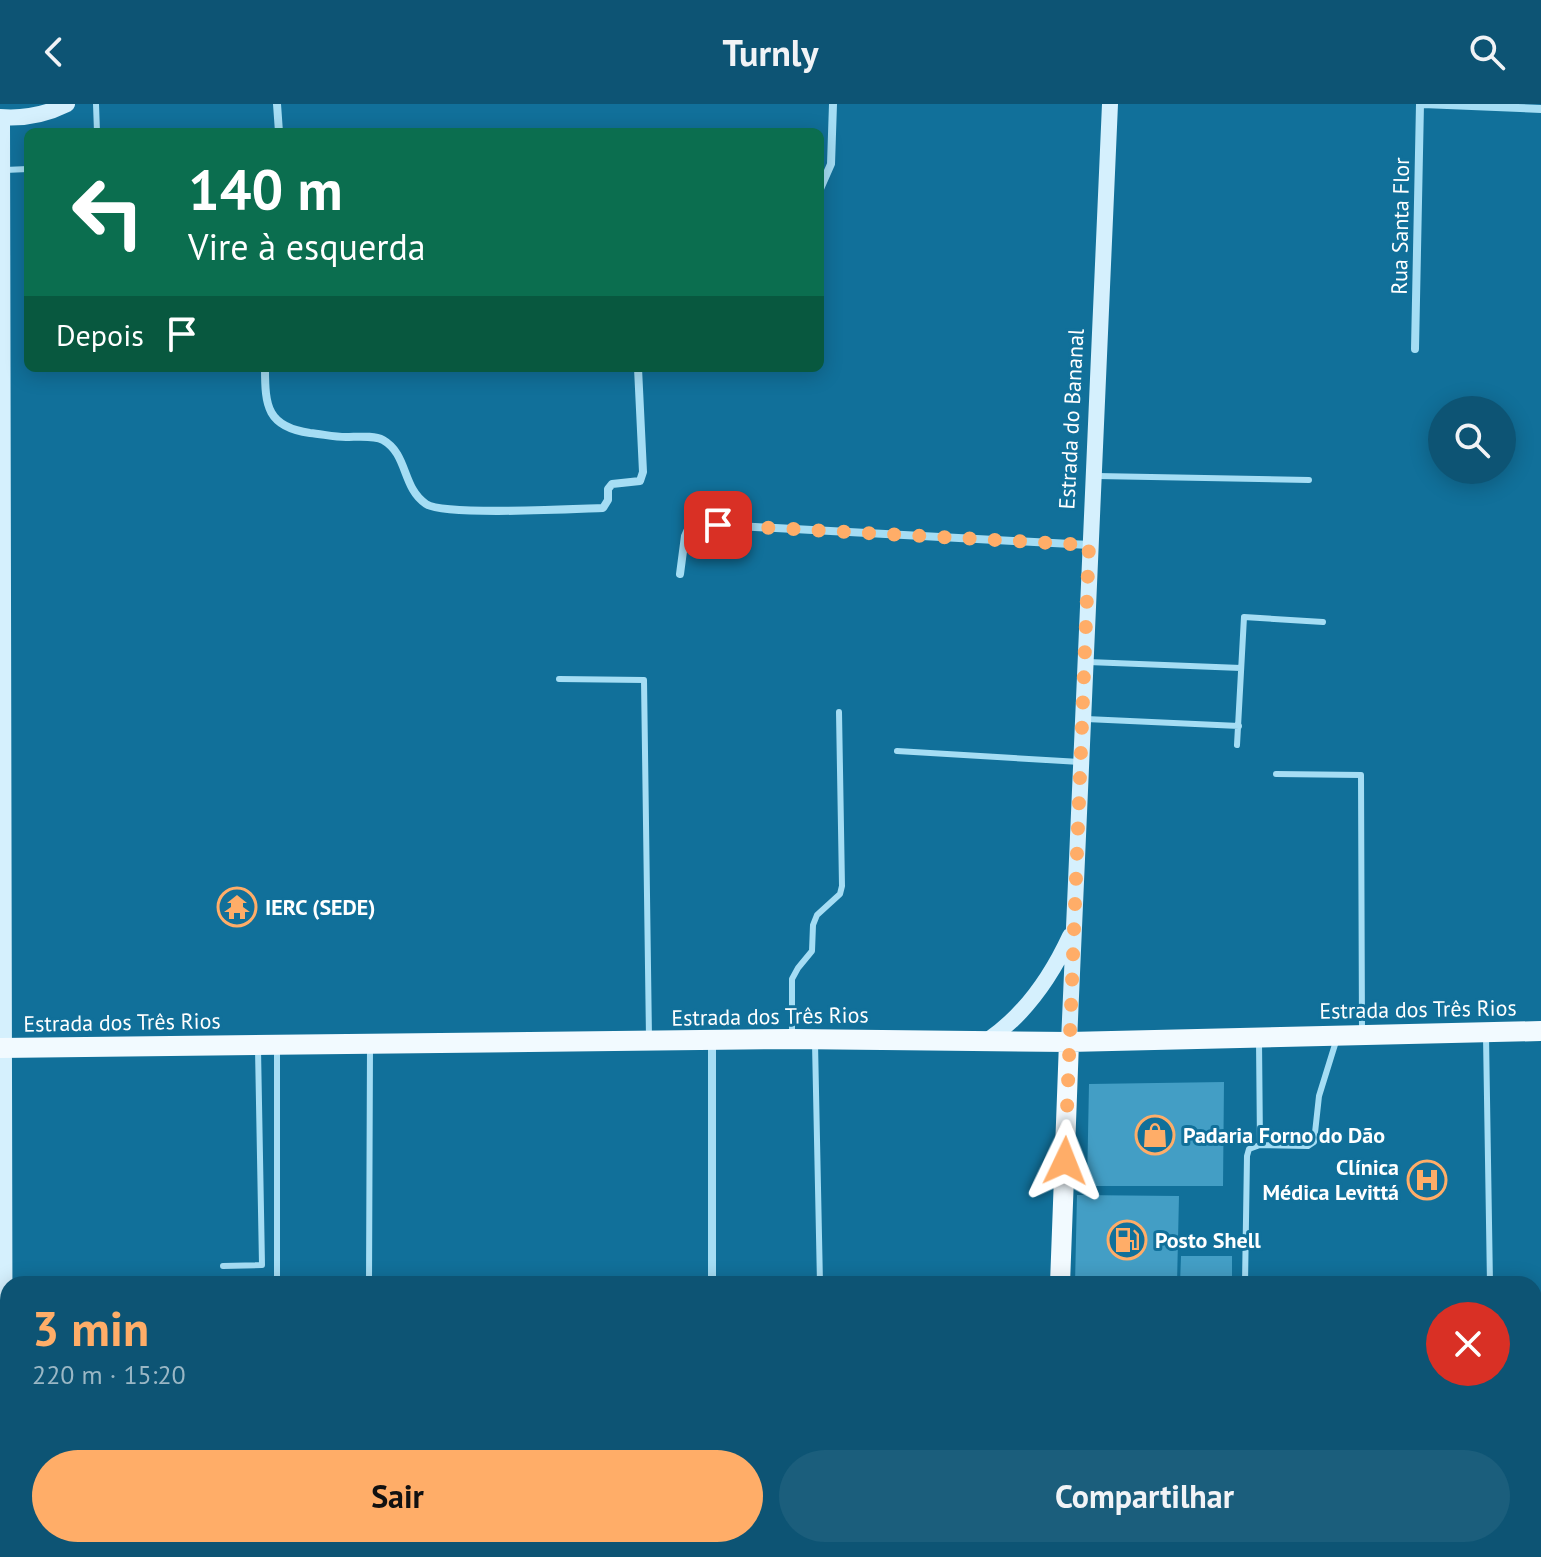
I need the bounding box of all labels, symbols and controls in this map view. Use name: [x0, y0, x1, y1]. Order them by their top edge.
text: Turnly: [722, 29, 819, 76]
icon: back: [32, 30, 76, 74]
icon: search: [1465, 30, 1509, 74]
text: 140 m: [188, 153, 343, 225]
street label: Rua Santa Flor: [1385, 157, 1415, 295]
icon: left: [56, 160, 160, 264]
text: Vire à esquerda: [188, 223, 426, 270]
icon: arrive: [160, 312, 204, 356]
text: Depois: [56, 315, 144, 354]
street label: Estrada do Bananal: [1052, 327, 1090, 510]
map controls: [1428, 396, 1516, 484]
button: search: [1428, 396, 1516, 484]
pin: [684, 491, 752, 559]
icon: arrive: [696, 503, 740, 547]
temple icon: IERC (SEDE): [216, 886, 258, 928]
place label: IERC (SEDE): [265, 893, 376, 921]
street label: Estrada dos Três Rios: [1319, 993, 1517, 1025]
street label: Estrada dos Três Rios: [671, 1000, 869, 1032]
street label: Estrada dos Três Rios: [23, 1006, 221, 1038]
shop icon: Padaria Forno do Dão: [1134, 1114, 1176, 1156]
position arrow: [1023, 1119, 1107, 1203]
place label: Padaria Forno do Dão: [1183, 1121, 1385, 1149]
place label: Clínica Médica Levittá: [1263, 1153, 1399, 1206]
hospital icon: Clínica Médica Levittá: [1406, 1159, 1448, 1201]
fuel station icon: Posto Shell: [1106, 1219, 1148, 1261]
place label: Posto Shell: [1155, 1226, 1261, 1254]
text: 3 min: [32, 1297, 149, 1359]
button: close: [1426, 1302, 1510, 1386]
text: 220 m · 15:20: [32, 1358, 186, 1391]
button: Sair: [32, 1450, 763, 1542]
button: Compartilhar: [779, 1450, 1510, 1542]

